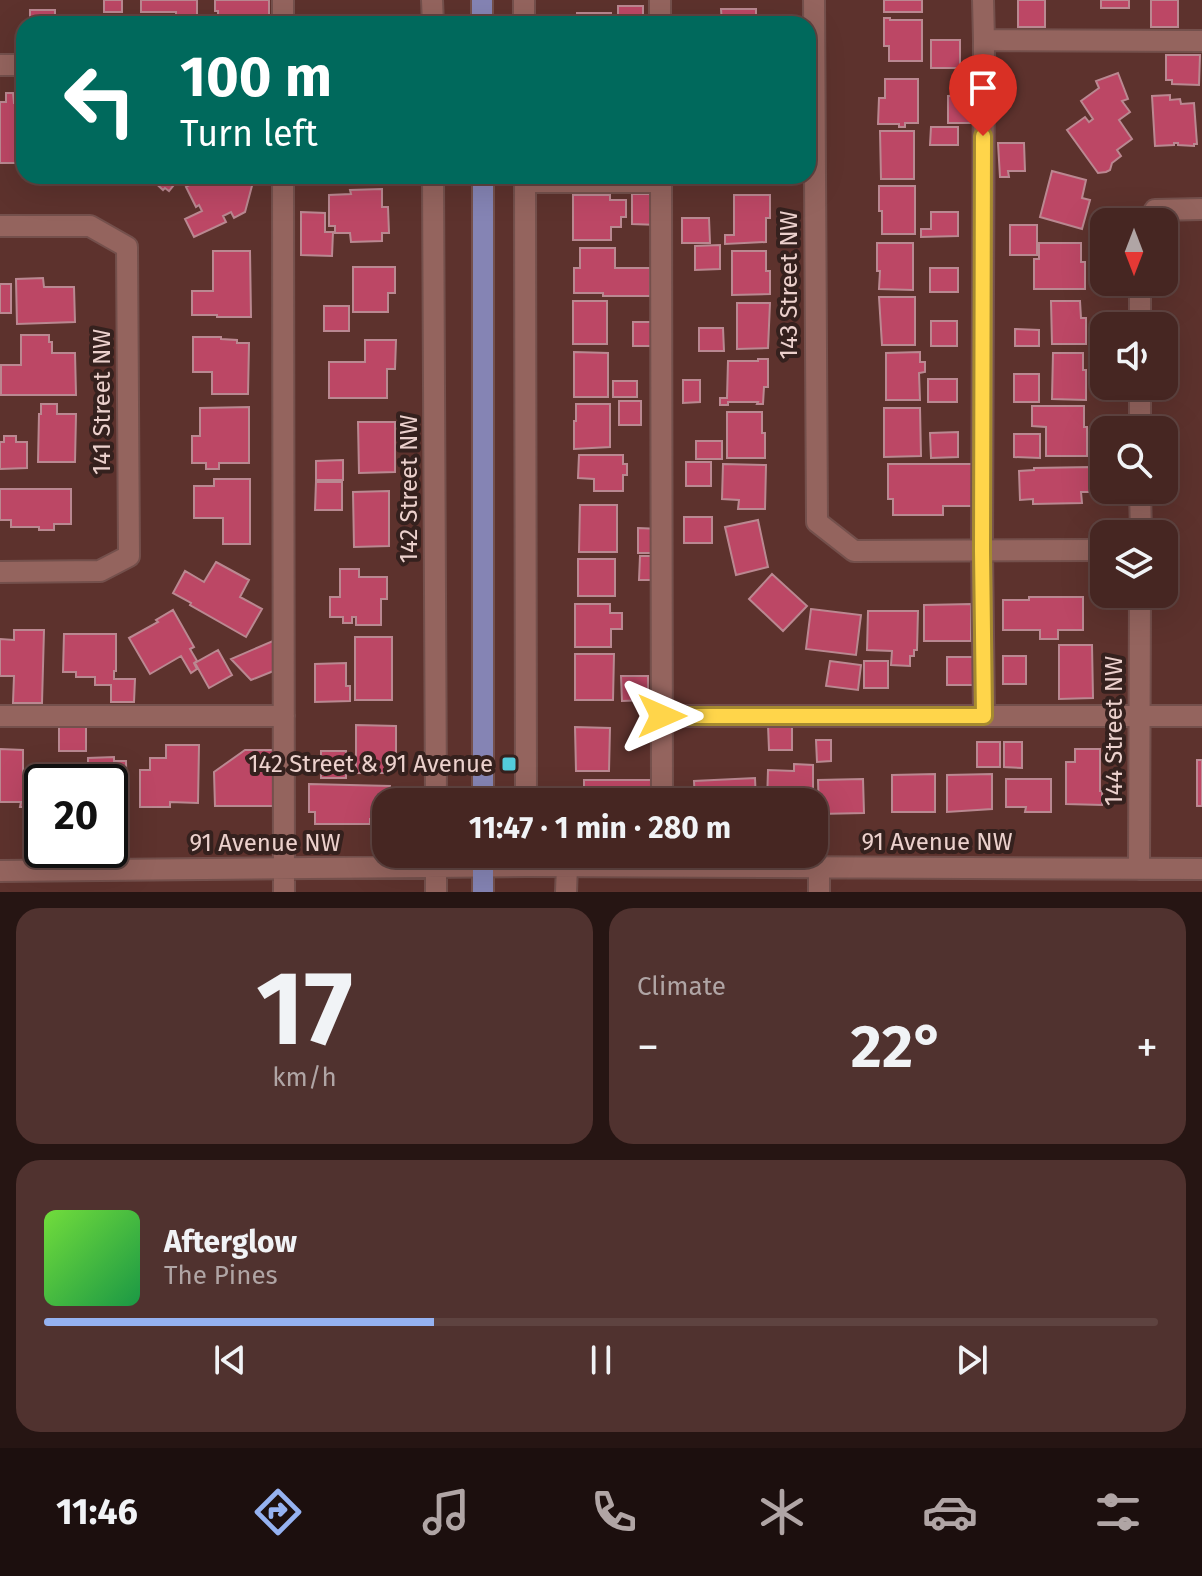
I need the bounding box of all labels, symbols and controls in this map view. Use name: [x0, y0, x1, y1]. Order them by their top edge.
text: 100 m: [180, 44, 332, 111]
icon: left: [48, 48, 152, 152]
pin: [949, 54, 1017, 136]
icon: arrive: [961, 66, 1005, 110]
text: Turn left: [180, 112, 318, 156]
north arrow: [1090, 208, 1178, 296]
map controls: [1090, 208, 1178, 608]
street label: 143 Street NW: [775, 210, 803, 359]
button: sound: [1090, 312, 1178, 400]
street label: 141 Street NW: [88, 329, 116, 475]
street label: 142 Street NW: [395, 415, 423, 563]
button: search: [1090, 416, 1178, 504]
button: layers: [1090, 520, 1178, 608]
street label: 144 Street NW: [1100, 656, 1128, 806]
position arrow: [620, 674, 704, 758]
place label: 142 Street & 91 Avenue: [248, 750, 493, 778]
marker: 142 Street & 91 Avenue: [500, 755, 518, 773]
speed limit sign: 20: [24, 764, 128, 868]
text: 11:47 · 1 min · 280 m: [469, 810, 731, 846]
street label: 91 Avenue NW: [861, 828, 1013, 856]
street label: 91 Avenue NW: [189, 829, 341, 857]
text: 17: [256, 947, 353, 1072]
text: Climate: [637, 971, 726, 1002]
text: 22°: [851, 1011, 944, 1083]
text: −: [637, 1021, 659, 1074]
text: +: [1136, 1021, 1158, 1074]
text: km/h: [272, 1062, 337, 1093]
text: Afterglow: [164, 1224, 297, 1260]
text: The Pines: [164, 1260, 278, 1291]
icon: previous: [208, 1338, 252, 1382]
icon: pause: [579, 1338, 623, 1382]
icon: next: [950, 1338, 994, 1382]
icon: directions: [250, 1484, 306, 1540]
icon: music: [418, 1484, 474, 1540]
icon: phone: [586, 1484, 642, 1540]
icon: climate: [754, 1484, 810, 1540]
icon: car: [922, 1484, 978, 1540]
icon: filters: [1090, 1484, 1146, 1540]
text: 11:46: [56, 1490, 138, 1534]

